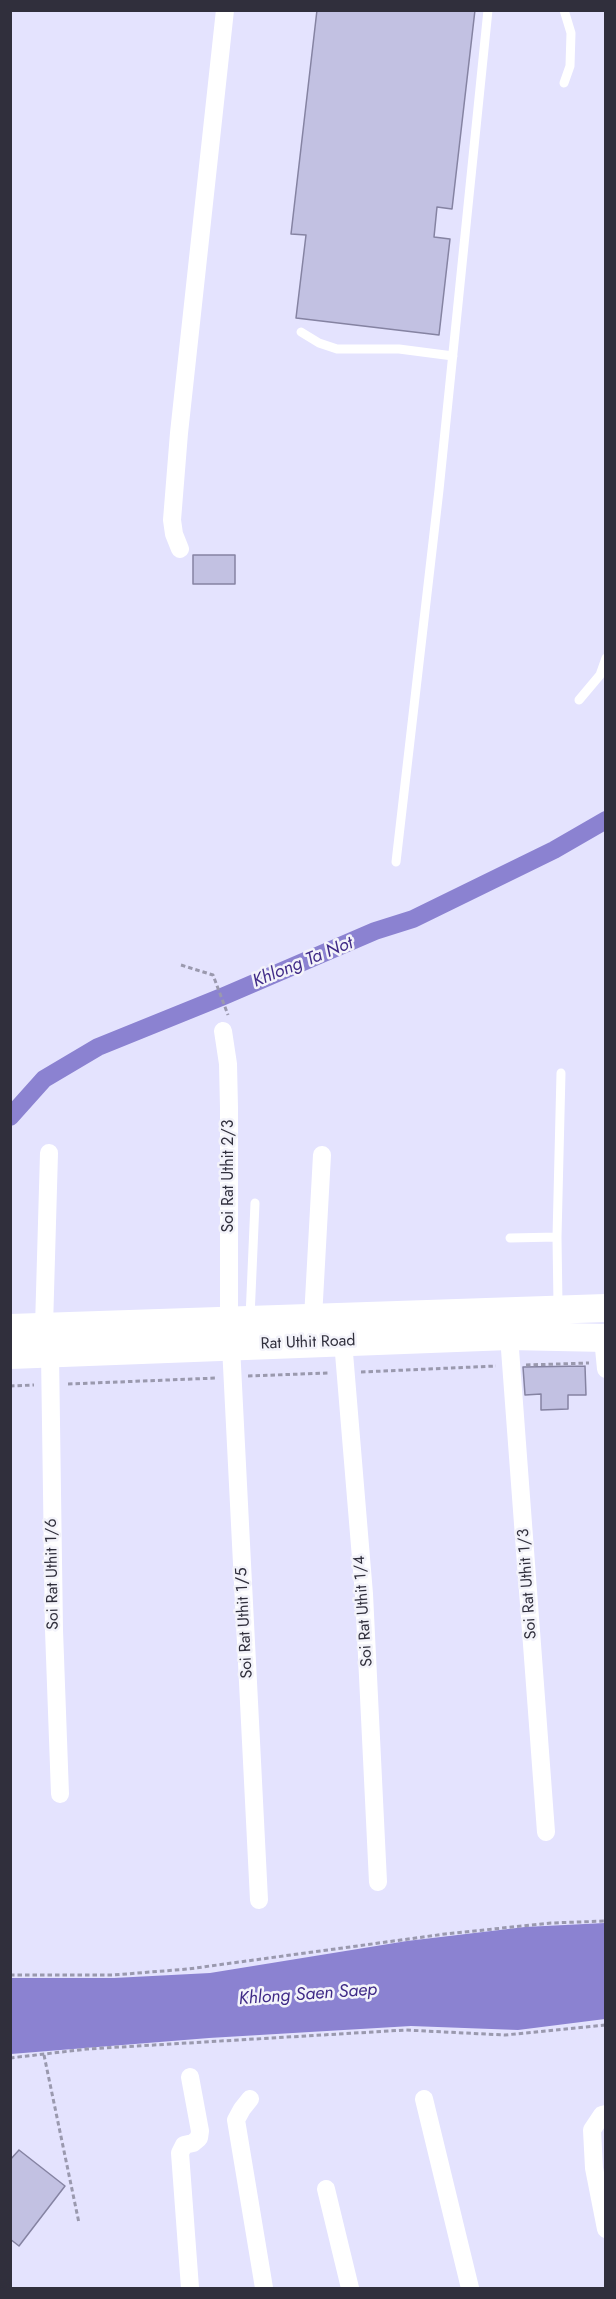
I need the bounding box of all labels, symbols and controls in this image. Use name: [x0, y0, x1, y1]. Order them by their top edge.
water label: Khlong Ta Not: [250, 933, 356, 993]
street label: Soi Rat Uthit 2/3: [219, 1120, 239, 1232]
street label: Rat Uthit Road: [260, 1332, 356, 1354]
street label: Soi Rat Uthit 1/6: [42, 1518, 64, 1630]
street label: Soi Rat Uthit 1/3: [515, 1528, 541, 1640]
street label: Soi Rat Uthit 1/4: [351, 1555, 377, 1667]
street label: Soi Rat Uthit 1/5: [233, 1567, 257, 1679]
water label: Khlong Saen Saep: [238, 1979, 378, 2011]

